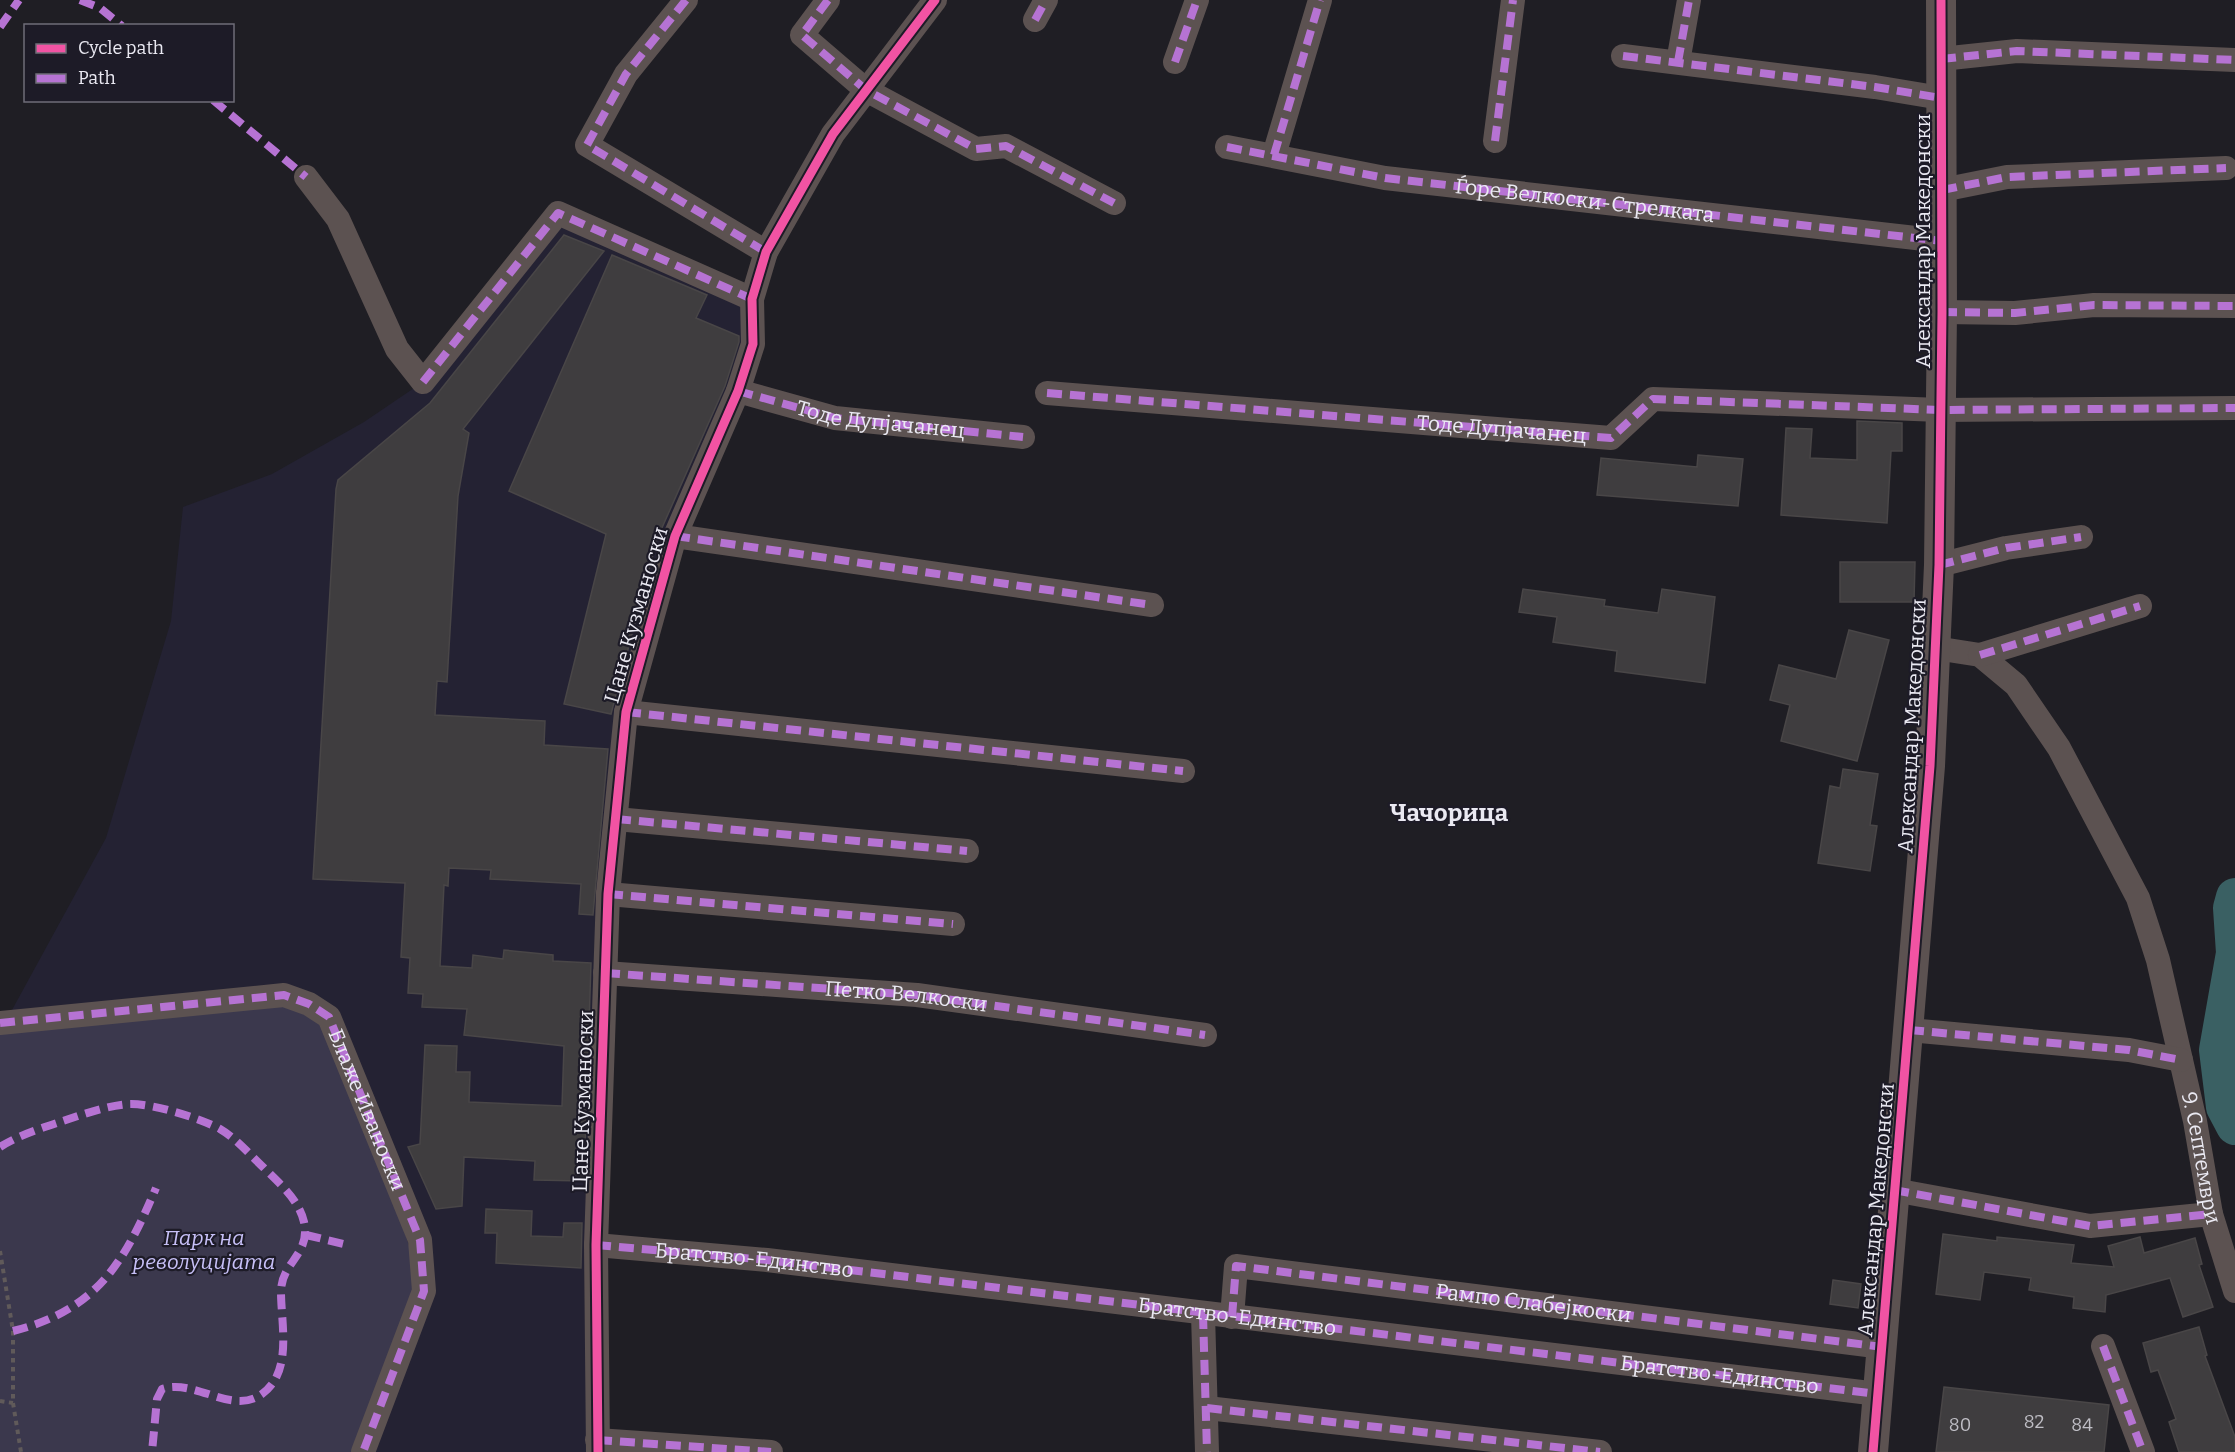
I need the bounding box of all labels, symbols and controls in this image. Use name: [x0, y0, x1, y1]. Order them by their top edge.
legend: [24, 24, 234, 102]
text: Cycle path: [78, 37, 164, 59]
text: Path: [78, 67, 116, 89]
street label: Александар Македонски: [1910, 114, 1936, 368]
street label: Ѓоре Велкоски-Стрелката: [1454, 173, 1716, 228]
street label: Тоде Дупјачанец: [793, 395, 966, 444]
street label: Тоде Дупјачанец: [1416, 410, 1587, 449]
street label: Цане Кузманоски: [598, 524, 674, 706]
street label: Александар Македонски: [1892, 598, 1932, 854]
district label: Чачорица: [1390, 799, 1509, 827]
street label: Петко Велкоски: [824, 976, 989, 1018]
street label: Цане Кузманоски: [567, 1009, 599, 1192]
street label: Блаже Иваноски: [322, 1025, 411, 1194]
street label: Александар Македонски: [1852, 1082, 1900, 1338]
street label: 9. Септември: [2176, 1089, 2226, 1227]
park label: Парк на револуцијата: [131, 1225, 275, 1275]
street label: Братство-Единство: [654, 1237, 855, 1283]
street label: Рампо Слабејкоски: [1434, 1278, 1633, 1328]
street label: Братство-Единство: [1136, 1292, 1338, 1342]
street label: Братство-Единство: [1619, 1350, 1820, 1400]
house number: 82: [2024, 1411, 2044, 1433]
house number: 80: [1949, 1414, 1971, 1436]
house number: 84: [2071, 1414, 2093, 1436]

